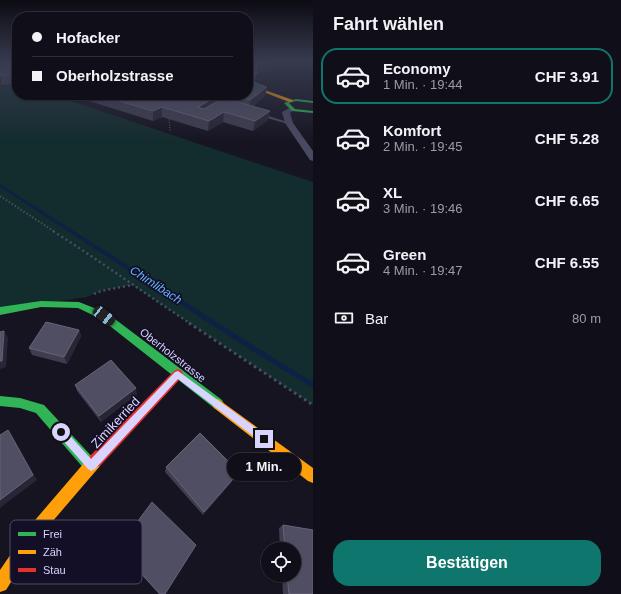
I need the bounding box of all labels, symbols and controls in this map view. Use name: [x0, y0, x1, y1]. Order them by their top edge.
text: Fahrt wählen: [333, 14, 444, 34]
text: Hofacker: [56, 29, 120, 46]
icon: car: [335, 58, 371, 94]
text: Economy: [383, 60, 451, 77]
text: Oberholzstrasse: [56, 67, 174, 84]
text: CHF 3.91: [535, 68, 599, 85]
text: 1 Min. · 19:44: [383, 77, 463, 92]
icon: car: [335, 120, 371, 156]
text: Komfort: [383, 122, 441, 139]
text: CHF 5.28: [535, 130, 599, 147]
text: 2 Min. · 19:45: [383, 139, 463, 154]
icon: car: [335, 182, 371, 218]
text: XL: [383, 184, 402, 201]
text: CHF 6.65: [535, 192, 599, 209]
text: 3 Min. · 19:46: [383, 201, 463, 216]
icon: car: [335, 244, 371, 280]
text: Green: [383, 246, 426, 263]
text: CHF 6.55: [535, 254, 599, 271]
water label: Chimlibach: [127, 263, 185, 307]
text: 4 Min. · 19:47: [383, 263, 463, 278]
car: [91, 304, 117, 328]
icon: cash: [333, 307, 355, 329]
text: Bar: [365, 310, 388, 327]
text: 80 m: [572, 311, 601, 326]
street label: Oberholzstrasse: [138, 326, 208, 384]
street label: Zimikerried: [88, 394, 143, 451]
route start: [52, 423, 70, 441]
route end: [255, 430, 273, 448]
callout: 1 Min.: [227, 453, 301, 481]
text: 1 Min.: [246, 459, 282, 474]
legend: [10, 520, 142, 584]
text: Frei: [43, 528, 62, 540]
button: Bestätigen: [333, 540, 601, 586]
map controls: [261, 542, 301, 582]
button: locate: [261, 542, 301, 582]
text: Zäh: [43, 546, 62, 558]
text: Stau: [43, 564, 66, 576]

